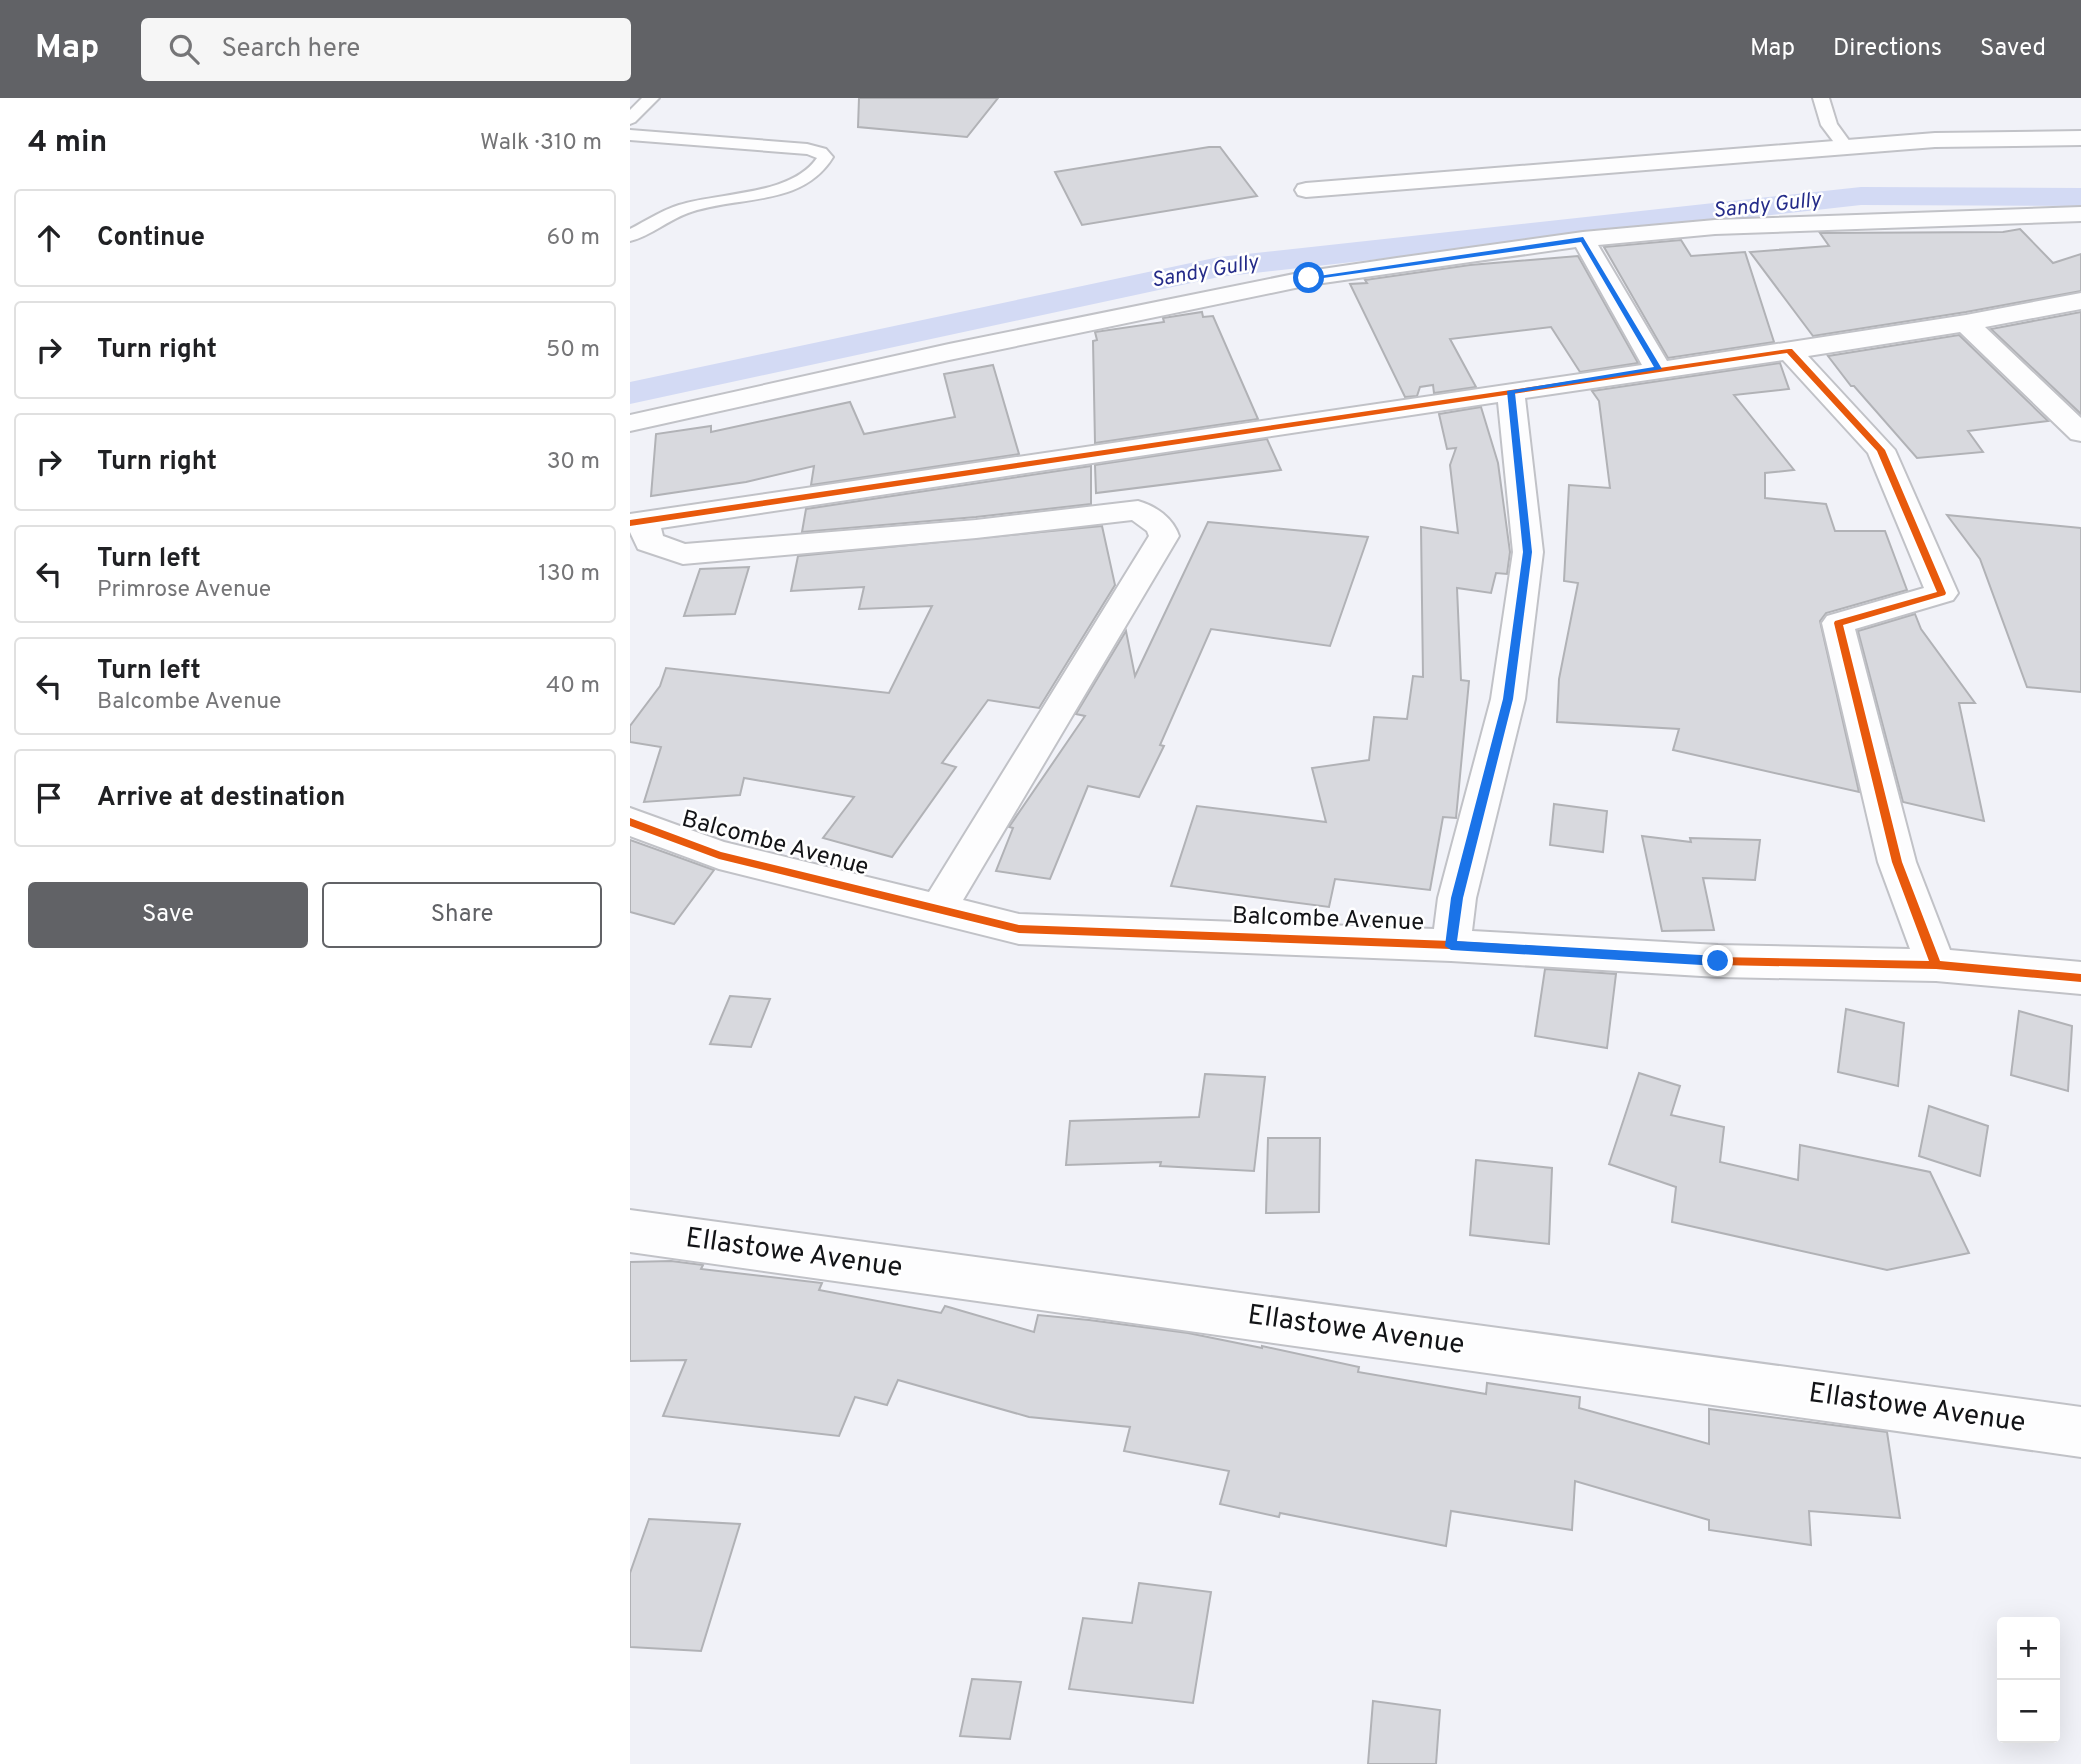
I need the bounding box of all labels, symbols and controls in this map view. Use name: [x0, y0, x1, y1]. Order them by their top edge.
search box: [141, 18, 631, 81]
text: Map: [35, 28, 99, 70]
icon: search: [165, 30, 203, 68]
text: Search here: [221, 33, 360, 66]
text: Map: [1750, 34, 1795, 64]
text: Directions: [1833, 34, 1942, 64]
text: Saved: [1980, 34, 2046, 64]
text: 4 min: [28, 125, 107, 162]
text: Walk · 310 m: [480, 129, 602, 158]
water label: Sandy Gully: [1712, 187, 1823, 225]
icon: ahead: [30, 219, 68, 257]
text: Continue: [97, 222, 205, 255]
text: 60 m: [547, 224, 600, 253]
water label: Sandy Gully: [1149, 249, 1262, 295]
route start: [1293, 262, 1324, 293]
icon: right: [30, 331, 68, 369]
text: Turn right: [97, 334, 217, 367]
text: 50 m: [546, 336, 600, 365]
icon: right: [30, 443, 68, 481]
text: Turn right: [97, 446, 217, 479]
text: 30 m: [547, 448, 600, 477]
text: Turn left: [97, 543, 201, 576]
icon: left: [30, 555, 68, 593]
text: 130 m: [538, 560, 600, 589]
text: Primrose Avenue: [97, 576, 271, 605]
text: Turn left: [97, 655, 201, 688]
icon: left: [30, 667, 68, 705]
text: 40 m: [546, 672, 600, 701]
text: Balcombe Avenue: [97, 688, 281, 717]
icon: arrive: [30, 779, 68, 817]
text: Arrive at destination: [97, 782, 345, 815]
street label: Balcombe Avenue: [678, 805, 872, 883]
button: Save: [28, 882, 308, 948]
button: Share: [322, 882, 602, 948]
street label: Balcombe Avenue: [1231, 902, 1425, 938]
route end: [1702, 945, 1733, 976]
street label: Ellastowe Avenue: [683, 1221, 905, 1287]
street label: Ellastowe Avenue: [1245, 1298, 1467, 1364]
street label: Ellastowe Avenue: [1806, 1376, 2028, 1442]
map controls: [1997, 1617, 2060, 1743]
button: +: [1997, 1617, 2060, 1680]
button: −: [1997, 1680, 2060, 1743]

